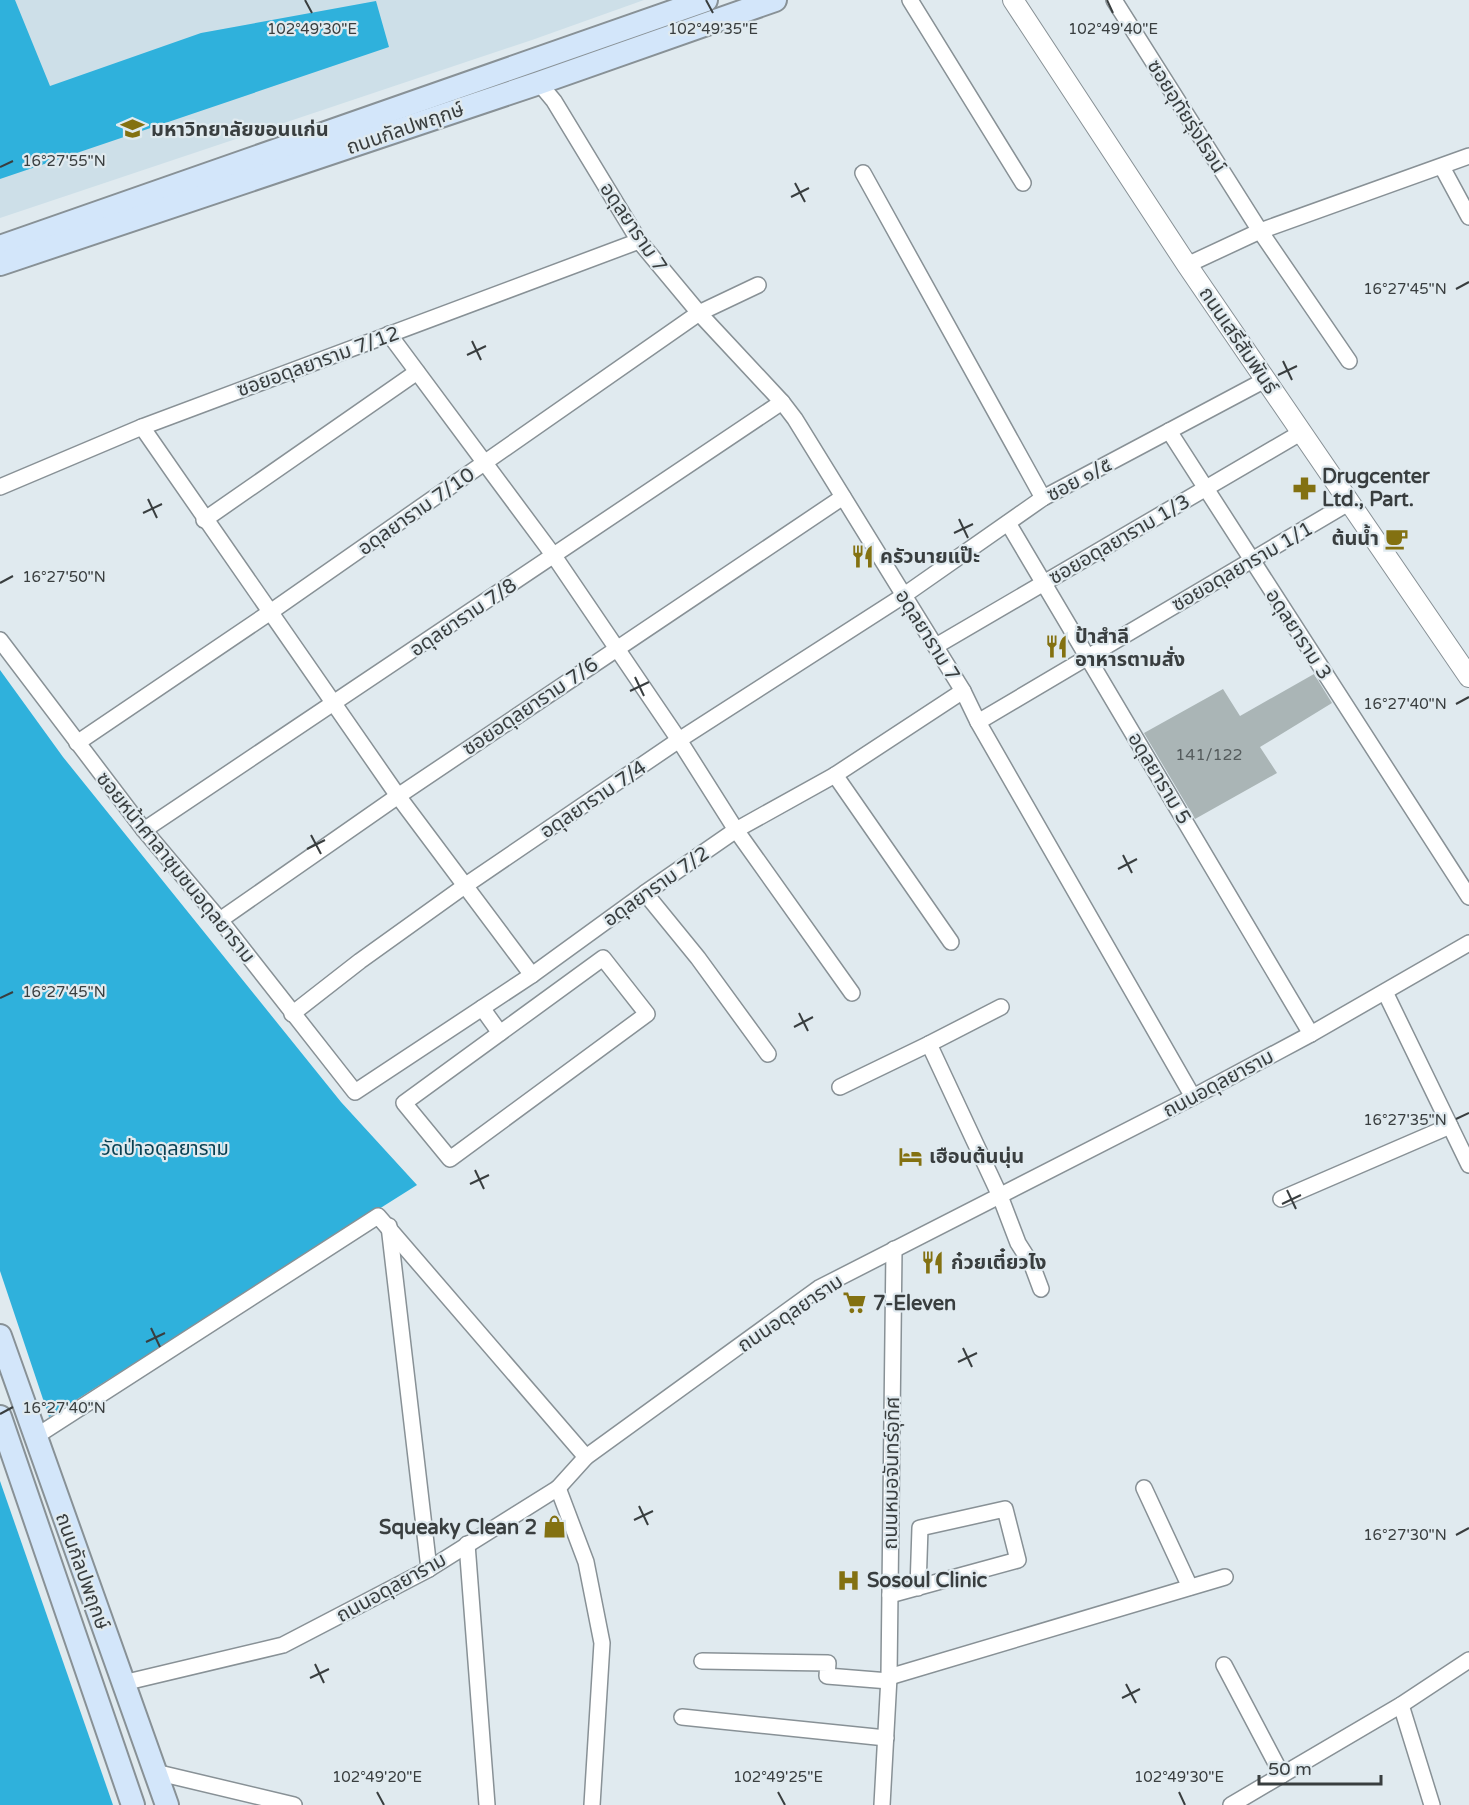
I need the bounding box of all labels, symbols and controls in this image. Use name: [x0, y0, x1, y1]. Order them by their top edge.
text: 102°49'30"E: [267, 20, 357, 38]
text: 102°49'35"E: [668, 20, 758, 38]
text: 102°49'40"E: [1068, 20, 1158, 38]
street label: ซอยอุทัยรุ่งโรจน์: [1142, 55, 1231, 178]
street label: ถนนกัลปพฤกษ์: [343, 98, 467, 160]
school or university icon: มหาวิทยาลัยขอนแก่น: [120, 116, 146, 142]
place label: มหาวิทยาลัยขอนแก่น: [151, 118, 329, 142]
text: 16°27'55"N: [22, 152, 106, 170]
street label: อดุลยาราม 7: [594, 178, 672, 277]
text: 16°27'45"N: [1363, 280, 1447, 298]
street label: ถนนเสรีสัมพันธ์: [1193, 282, 1283, 399]
street label: ซอยอดุลยาราม 7/12: [234, 321, 403, 402]
street label: ซอย ๑/๕: [1043, 453, 1116, 507]
street label: อดุลยาราม 7/10: [354, 463, 479, 561]
place label: Drugcenter Ltd., Part.: [1322, 465, 1430, 512]
pharmacy icon: Drugcenter Ltd., Part.: [1291, 475, 1317, 501]
street label: ซอยอดุลยาราม 1/3: [1045, 490, 1194, 590]
street label: ซอยอดุลยาราม 1/1: [1168, 517, 1317, 617]
place label: ต้นน้ำ: [1331, 524, 1379, 551]
cafe icon: ต้นน้ำ: [1384, 525, 1410, 551]
restaurant icon: ครัวนายแป๊ะ: [849, 543, 875, 569]
place label: ครัวนายแป๊ะ: [880, 545, 980, 569]
text: 16°27'50"N: [22, 568, 106, 586]
street label: อดุลยาราม 7/8: [406, 573, 521, 662]
street label: อดุลยาราม 7: [890, 585, 965, 686]
street label: อดุลยาราม 3: [1260, 585, 1336, 684]
place label: ป้าสำลี อาหารตามสั่ง: [1075, 625, 1185, 672]
restaurant icon: ป้าสำลี อาหารตามสั่ง: [1044, 634, 1070, 660]
street label: ซอยอดุลยาราม 7/6: [458, 653, 603, 761]
text: 16°27'40"N: [1363, 695, 1447, 713]
street label: อดุลยาราม 5: [1122, 728, 1196, 829]
house number: 141/122: [1175, 745, 1243, 765]
street label: อดุลยาราม 7/4: [536, 756, 651, 844]
street label: ซอยหน้าศาลาชุมชนอดุลยาราม: [91, 767, 260, 968]
street label: อดุลยาราม 7/2: [599, 841, 714, 932]
text: 16°27'45"N: [22, 983, 106, 1001]
street label: ถนนอดุลยาราม: [1159, 1045, 1278, 1123]
text: 16°27'35"N: [1363, 1111, 1447, 1129]
park label: วัดป่าอดุลยาราม: [101, 1137, 229, 1161]
hotel icon: เฮือนต้นนุ่น: [898, 1143, 924, 1169]
place label: เฮือนต้นนุ่น: [929, 1145, 1024, 1169]
place label: ก๋วยเตี๋ยวไง: [951, 1248, 1046, 1275]
restaurant icon: ก๋วยเตี๋ยวไง: [920, 1249, 946, 1275]
street label: ถนนอดุลยาราม: [733, 1270, 848, 1358]
supermarket icon: 7-Eleven: [842, 1290, 868, 1316]
place label: 7-Eleven: [873, 1292, 956, 1316]
street label: ถนนหมอจันทร์อุทิศ: [879, 1396, 905, 1550]
text: 16°27'40"N: [22, 1399, 106, 1417]
street label: ถนนกัลปพฤกษ์: [50, 1510, 114, 1633]
shop icon: Squeaky Clean 2: [542, 1514, 568, 1540]
place label: Squeaky Clean 2: [379, 1516, 537, 1540]
text: 16°27'30"N: [1363, 1526, 1447, 1544]
street label: ถนนอดุลยาราม: [332, 1548, 451, 1628]
hospital icon: Sosoul Clinic: [836, 1567, 862, 1593]
place label: Sosoul Clinic: [867, 1569, 988, 1593]
scale bar: [1259, 1748, 1380, 1786]
text: 50 m: [1268, 1758, 1312, 1780]
text: 102°49'20"E: [332, 1768, 422, 1786]
text: 102°49'25"E: [733, 1768, 823, 1786]
text: 102°49'30"E: [1134, 1768, 1224, 1786]

